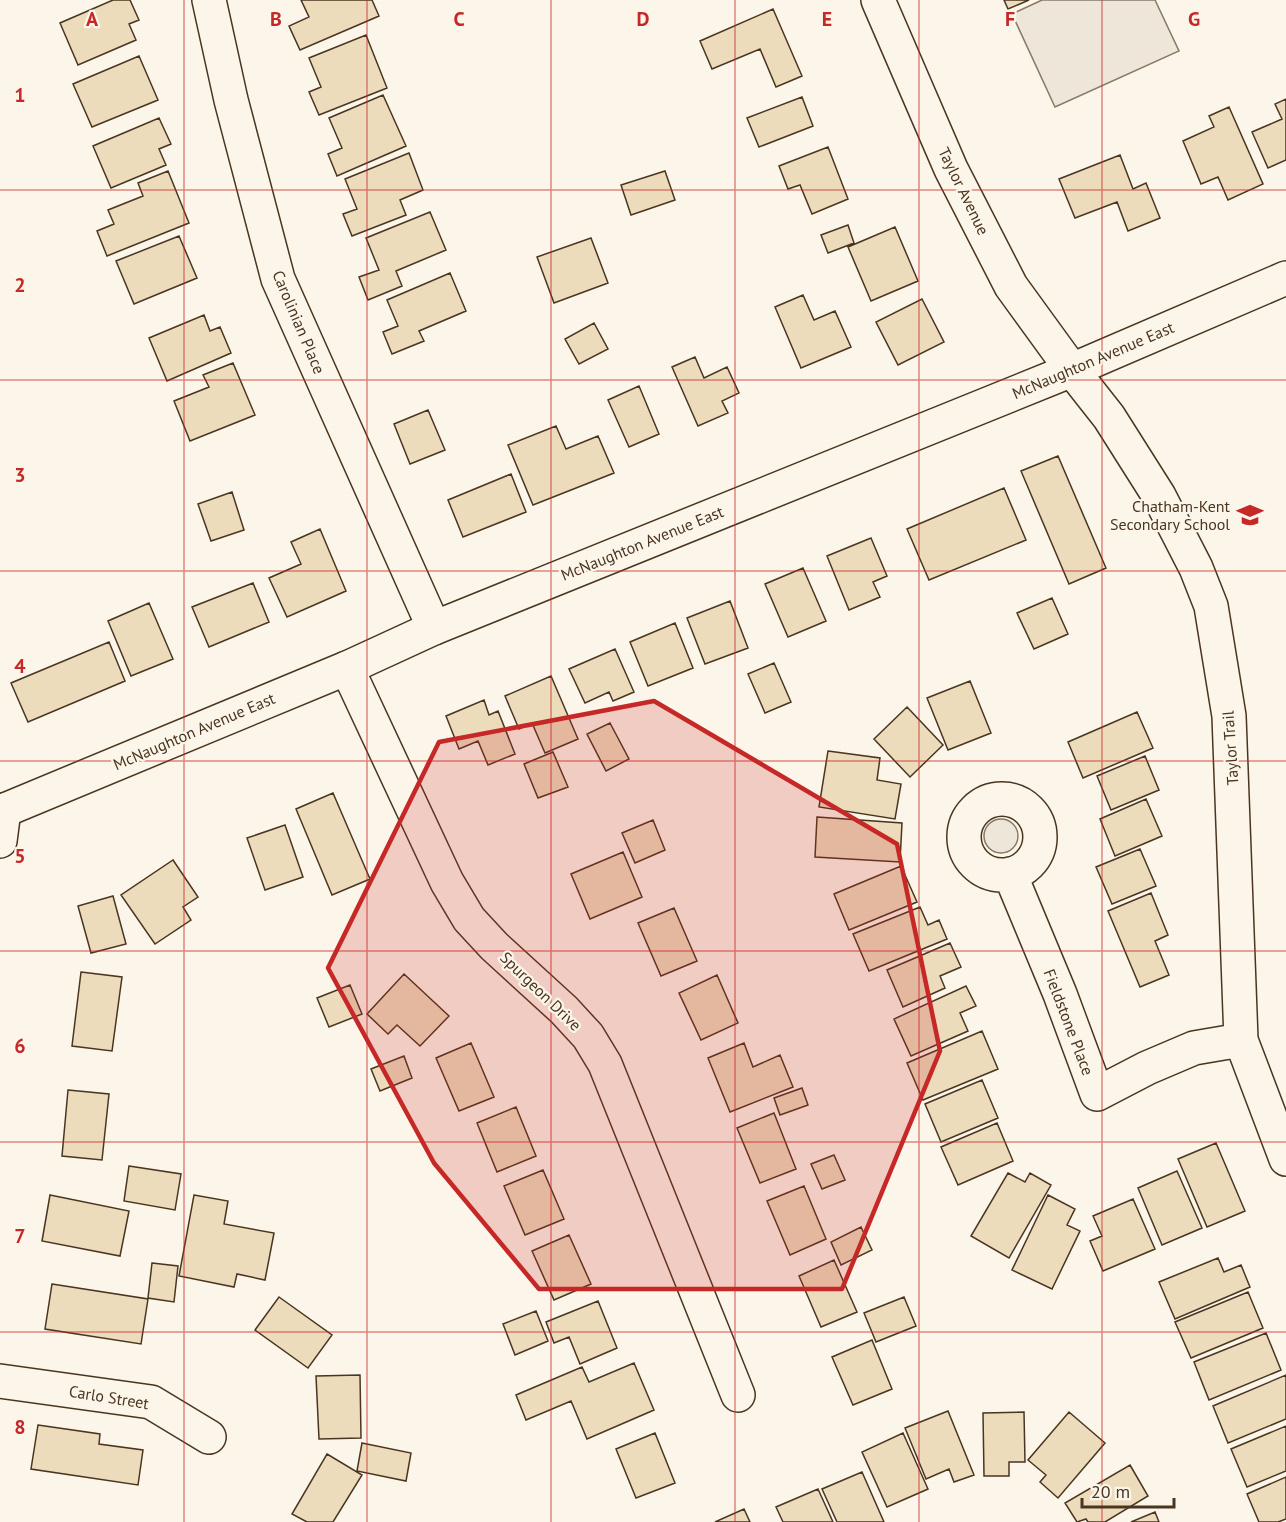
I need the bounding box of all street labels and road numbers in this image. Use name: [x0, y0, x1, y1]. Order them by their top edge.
street label: Taylor Avenue: [934, 144, 994, 238]
street label: Carolinian Place: [268, 267, 330, 377]
street label: McNaughton Avenue East: [1009, 317, 1177, 403]
street label: McNaughton Avenue East: [558, 501, 727, 585]
street label: McNaughton Avenue East: [110, 688, 278, 774]
street label: Taylor Trail: [1217, 710, 1243, 786]
street label: Spurgeon Drive: [496, 947, 586, 1035]
street label: Fieldstone Place: [1040, 966, 1098, 1078]
street label: Carlo Street: [68, 1381, 151, 1413]

